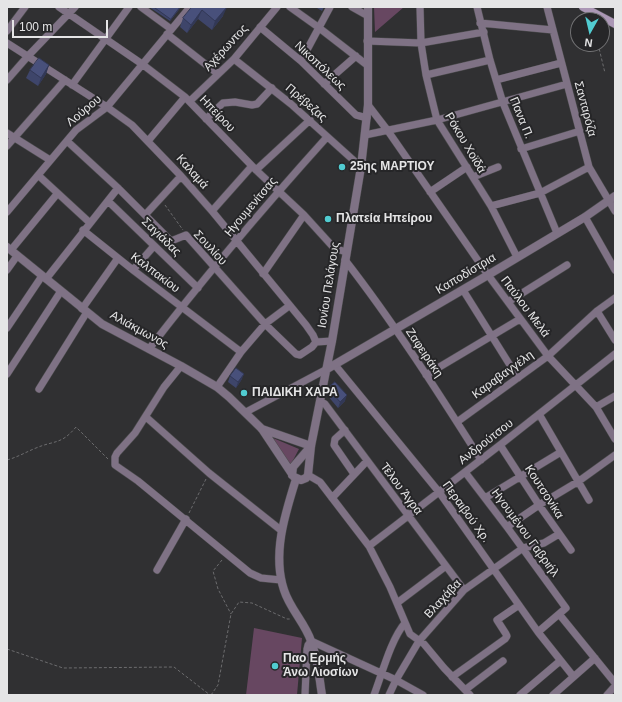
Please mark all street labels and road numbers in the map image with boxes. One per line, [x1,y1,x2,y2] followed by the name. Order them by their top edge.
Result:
[201,22,251,74] street label: Αχέρωντος
[291,39,349,93] street label: Νικοπόλεως
[571,80,599,138] street label: Σανταρόζα
[282,81,330,125] street label: Πρέβεζας
[64,92,104,130] street label: Λούρου
[196,93,238,135] street label: Ηπείρου
[506,95,536,141] street label: Πανα Π.
[441,110,489,176] street label: Ρόκου Χοϊδά
[173,152,211,192] street label: Καλαμά
[222,174,280,240] street label: Ηγουμενίτσας
[138,215,184,259] street label: Σαγιάδας
[190,228,230,268] street label: Σουλίου
[315,241,343,329] street label: Ιονίου Πελάγους
[128,250,182,296] street label: Καλπακίου
[433,250,499,298] street label: Καποδίστρια
[497,274,553,340] street label: Παύλου Μελά
[107,308,171,352] street label: Αλιάκμωνος
[402,326,446,380] street label: Ζαφειράκη
[469,348,537,402] street label: Καραβαγγέλη
[456,416,516,468] street label: Ανδρούτσου
[377,460,425,518] street label: Τέλου Άγρα
[521,462,567,522] street label: Κουτσονίκα
[439,479,493,545] street label: Περαιβού Χρ.
[488,486,562,580] street label: Ηγουμένου Γαβριήλ
[422,577,464,621] street label: Βλαχάβα

